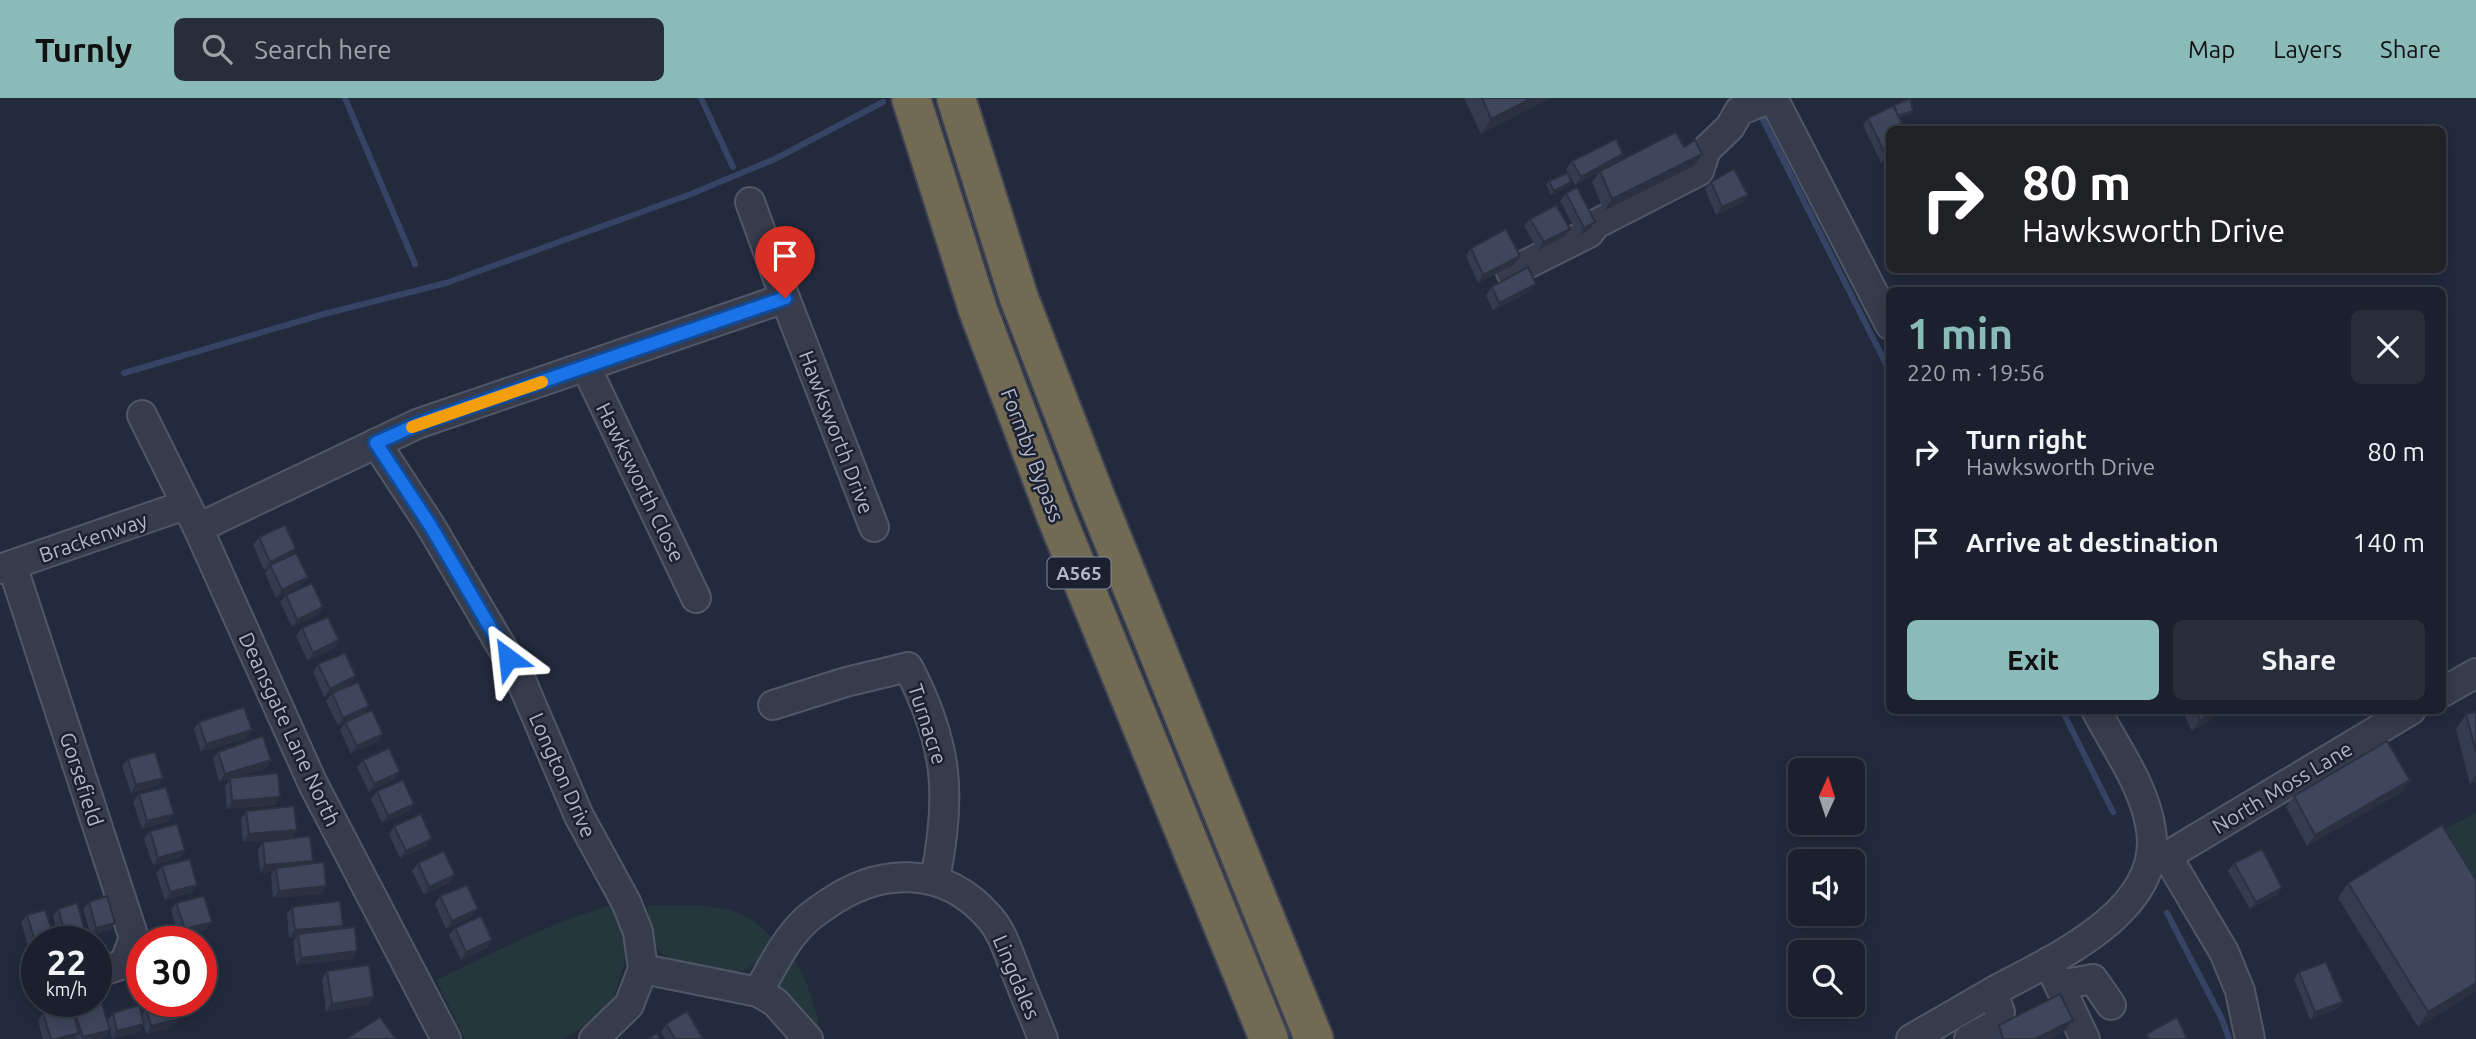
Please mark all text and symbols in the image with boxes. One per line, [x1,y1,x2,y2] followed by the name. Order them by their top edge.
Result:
[174,18,664,81] search box
[198,30,236,68] icon: search
[35,31,132,68] text: Turnly
[254,35,392,64] text: Search here
[2188,36,2235,63] text: Map
[2273,36,2342,63] text: Layers
[2380,36,2441,63] text: Share
[1907,154,1998,245] icon: right
[2022,154,2131,209] text: 80 m
[2022,212,2285,248] text: Hawksworth Drive
[755,226,815,298] pin
[766,237,804,275] icon: arrive
[1907,310,2013,357] text: 1 min
[2351,310,2425,384] button: close
[795,347,879,517] street label: Hawksworth Drive
[1907,360,2045,385] text: 220 m · 19:56
[996,385,1070,525] street label: Formby Bypass
[592,398,690,566] street label: Hawksworth Close
[1966,425,2087,454] text: Turn right
[1907,433,1945,471] icon: right
[2367,437,2425,466] text: 80 m
[1966,454,2155,479] text: Hawksworth Drive
[36,507,150,567] street label: Brackenway
[1907,524,1945,562] icon: arrive
[1966,528,2219,557] text: Arrive at destination
[2353,528,2425,557] text: 140 m
[1048,558,1110,588] road number: A565
[1907,620,2159,700] button: Exit
[2173,620,2425,700] button: Share
[471,621,545,695] position arrow
[234,628,346,830] street label: Deansgate Lane North
[904,681,952,767] street label: Turnacre
[525,709,601,841] street label: Longton Drive
[56,729,108,829] street label: Gorsefield
[2208,736,2356,838] street label: North Moss Lane
[1788,758,1866,835] north arrow
[1788,758,1865,1017] map controls
[1788,849,1865,926] button: sound
[126,926,217,1017] speed limit sign: 30
[989,931,1045,1023] street label: Lingdales
[1788,940,1865,1017] button: search
[47,942,86,982] text: 22
[46,979,87,999] text: km/h

